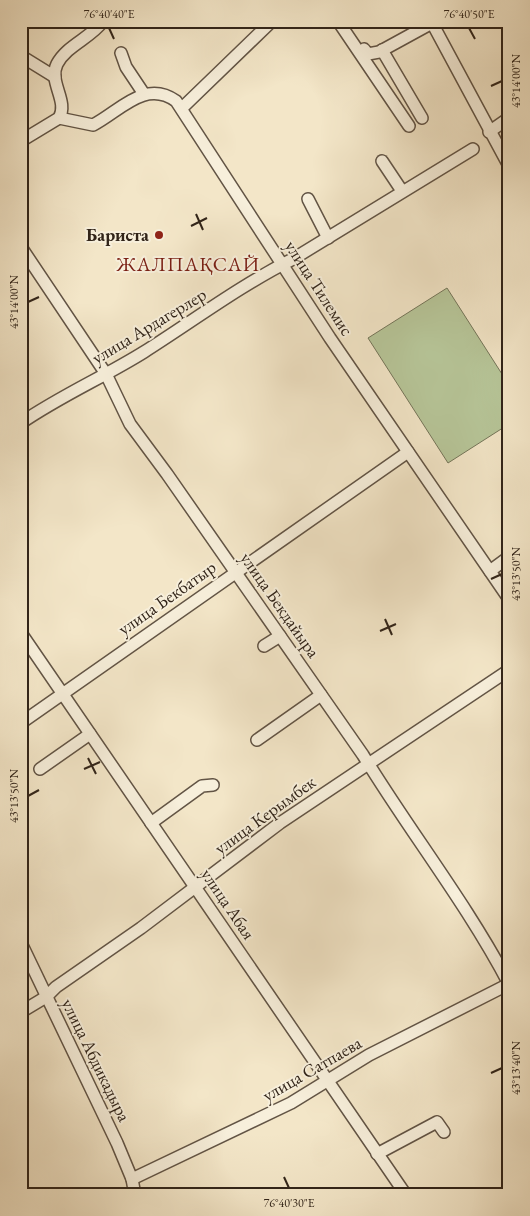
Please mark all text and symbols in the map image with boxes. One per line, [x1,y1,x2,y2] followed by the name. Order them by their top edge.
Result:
[83,6,135,22] text: 76°40'40"E
[443,6,495,22] text: 76°40'50"E
[508,54,524,108] text: 43°14'00"N
[86,223,149,246] place label: Бариста
[153,229,165,241] marker: Бариста
[280,236,359,340] street label: улица Тилемис
[115,251,260,277] district label: ЖАЛПАҚСАЙ
[6,275,22,329] text: 43°14'00"N
[87,282,210,369] street label: улица Ардагерлер
[235,547,326,663] street label: улица Бекдайыра
[508,547,524,601] text: 43°13'50"N
[113,555,220,640] street label: улица Бекбатыр
[6,769,22,823] text: 43°13'50"N
[209,770,320,859] street label: улица Керымбек
[196,864,261,944] street label: улица Абая
[57,994,137,1126] street label: улица Абдикадыра
[258,1030,366,1106] street label: улица Сатпаева
[508,1041,524,1095] text: 43°13'40"N
[263,1195,315,1211] text: 76°40'30"E

